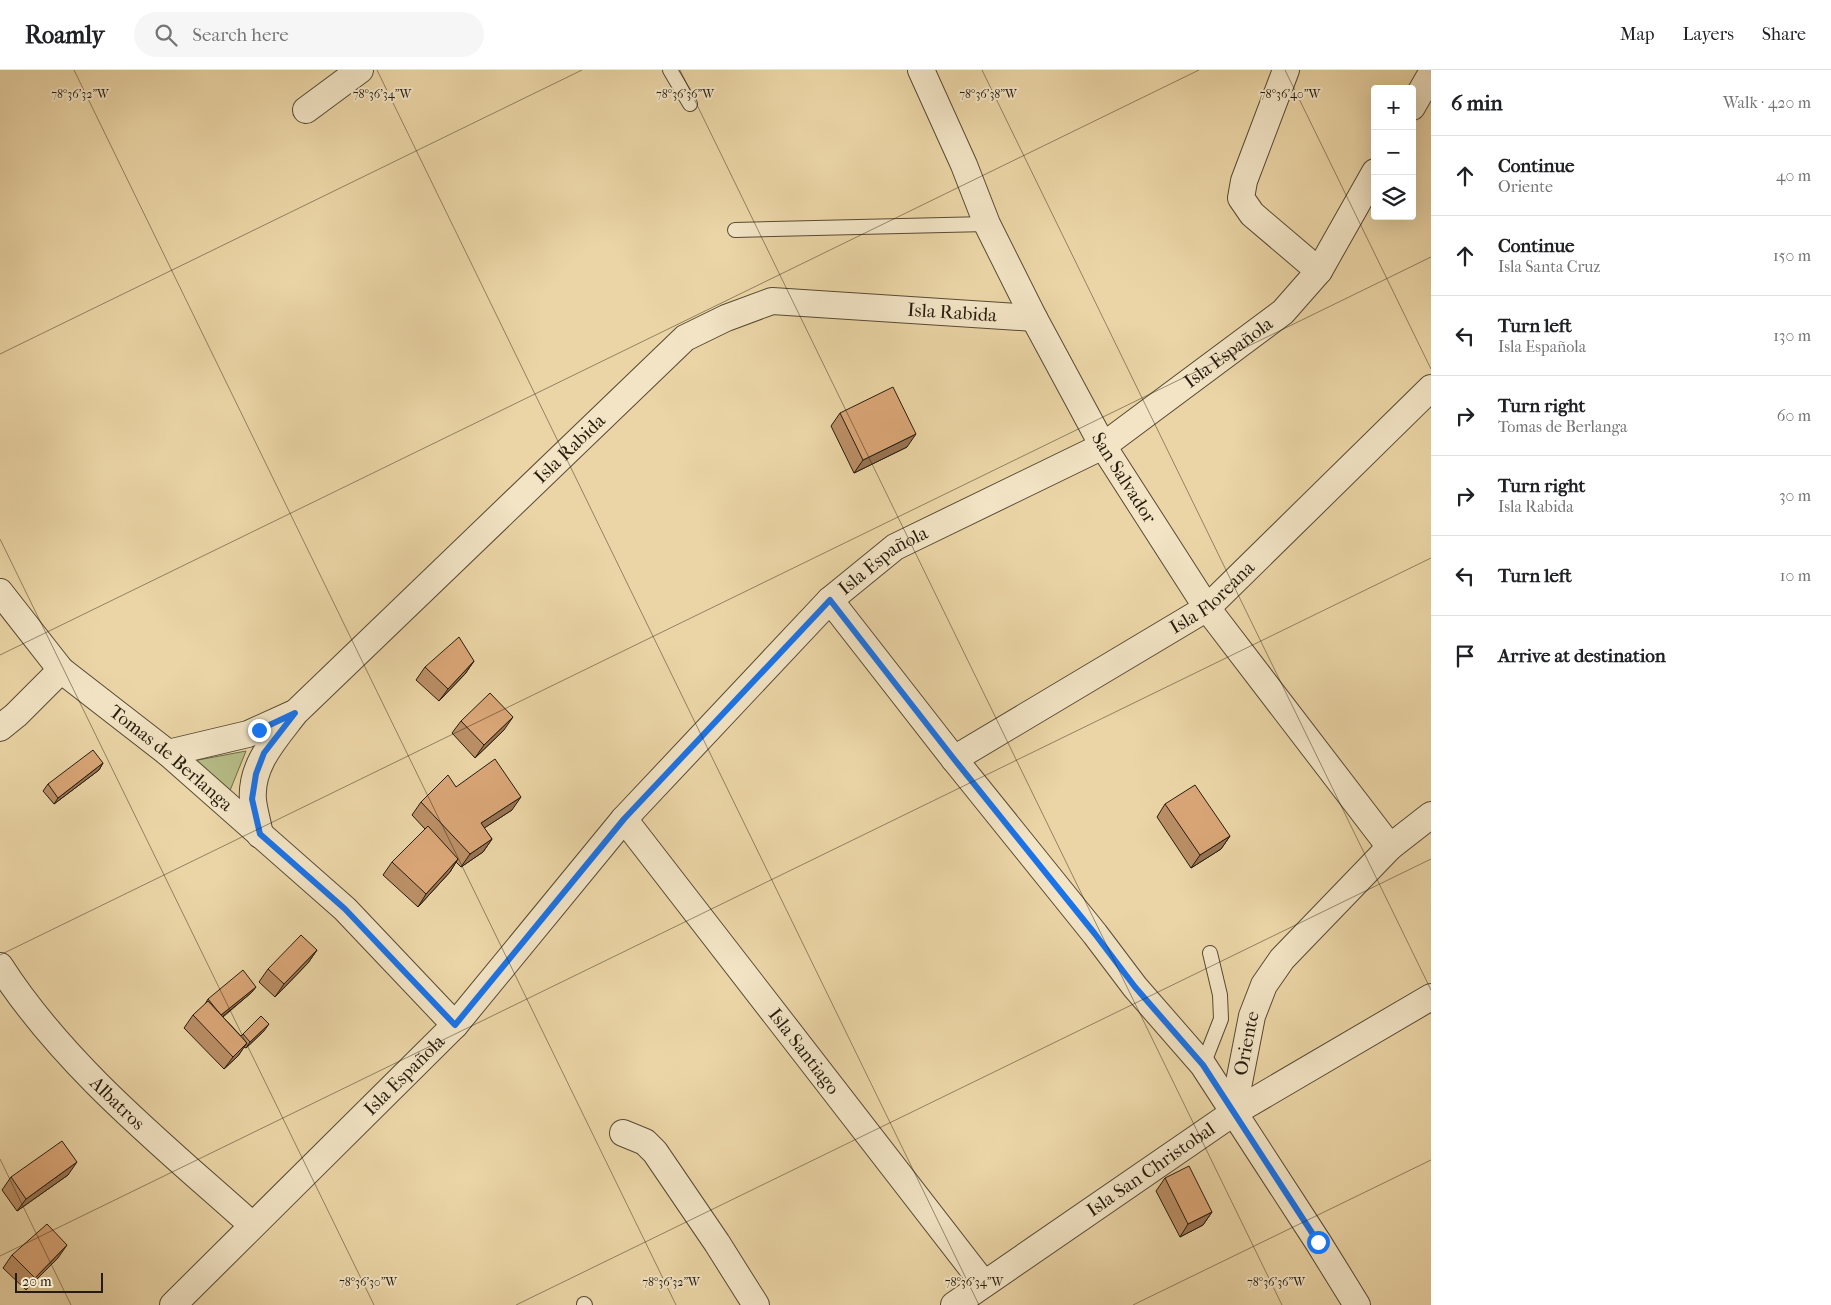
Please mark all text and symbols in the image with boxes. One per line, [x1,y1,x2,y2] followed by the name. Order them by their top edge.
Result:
[134,12,484,57] search box
[25,21,104,49] text: Roamly
[152,21,180,49] icon: search
[192,24,289,46] text: Search here
[1620,24,1654,45] text: Map
[1682,24,1734,45] text: Layers
[1762,24,1806,45] text: Share
[1371,85,1416,220] map controls
[1371,85,1416,130] button: +
[51,87,110,101] text: 78°36'32"W
[353,87,413,101] text: 78°36'34"W
[656,87,715,101] text: 78°36'36"W
[959,87,1018,101] text: 78°36'38"W
[1260,87,1321,101] text: 78°36'40"W
[1451,91,1503,115] text: 6 min
[1723,93,1811,112] text: Walk · 420 m
[1371,130,1416,175] button: −
[1498,155,1574,177] text: Continue
[1451,162,1479,190] icon: ahead
[1776,166,1811,185] text: 40 m
[1371,175,1416,220] button: layers
[1498,177,1553,196] text: Oriente
[1498,235,1574,257] text: Continue
[1451,242,1479,270] icon: ahead
[1773,246,1811,265] text: 150 m
[1498,257,1600,276] text: Isla Santa Cruz
[907,299,998,327] street label: Isla Rabida
[1180,312,1277,393] street label: Isla Española
[1498,315,1572,337] text: Turn left
[1451,322,1479,350] icon: left
[1773,326,1811,345] text: 130 m
[1498,337,1586,356] text: Isla Española
[1498,395,1585,417] text: Turn right
[1451,402,1479,430] icon: right
[1777,406,1811,425] text: 60 m
[530,410,610,488] street label: Isla Rabida
[1498,417,1628,436] text: Tomas de Berlanga
[1087,429,1161,528] street label: San Salvador
[1498,475,1585,497] text: Turn right
[1451,482,1479,510] icon: right
[1779,486,1811,505] text: 30 m
[1498,497,1574,516] text: Isla Rabida
[834,522,931,600] street label: Isla Española
[1166,556,1259,639] street label: Isla Floreana
[1451,562,1479,590] icon: left
[1498,565,1572,587] text: Turn left
[1780,566,1811,585] text: 10 m
[1451,642,1479,670] icon: arrive
[1498,645,1666,667] text: Arrive at destination
[105,701,237,816] street label: Tomas de Berlanga
[248,719,271,742] route end
[764,1004,844,1099] street label: Isla Santiago
[1230,1008,1264,1077] street label: Oriente
[359,1030,449,1120] street label: Isla Española
[85,1071,149,1135] street label: Albatros
[1083,1118,1219,1221] street label: Isla San Christobal
[1307,1231,1330,1254] route start
[15,1270,102,1293] scale bar
[22,1273,52,1290] text: 20 m
[339,1275,398,1289] text: 78°36'30"W
[642,1275,701,1289] text: 78°36'32"W
[945,1275,1005,1289] text: 78°36'34"W
[1247,1275,1306,1289] text: 78°36'36"W

